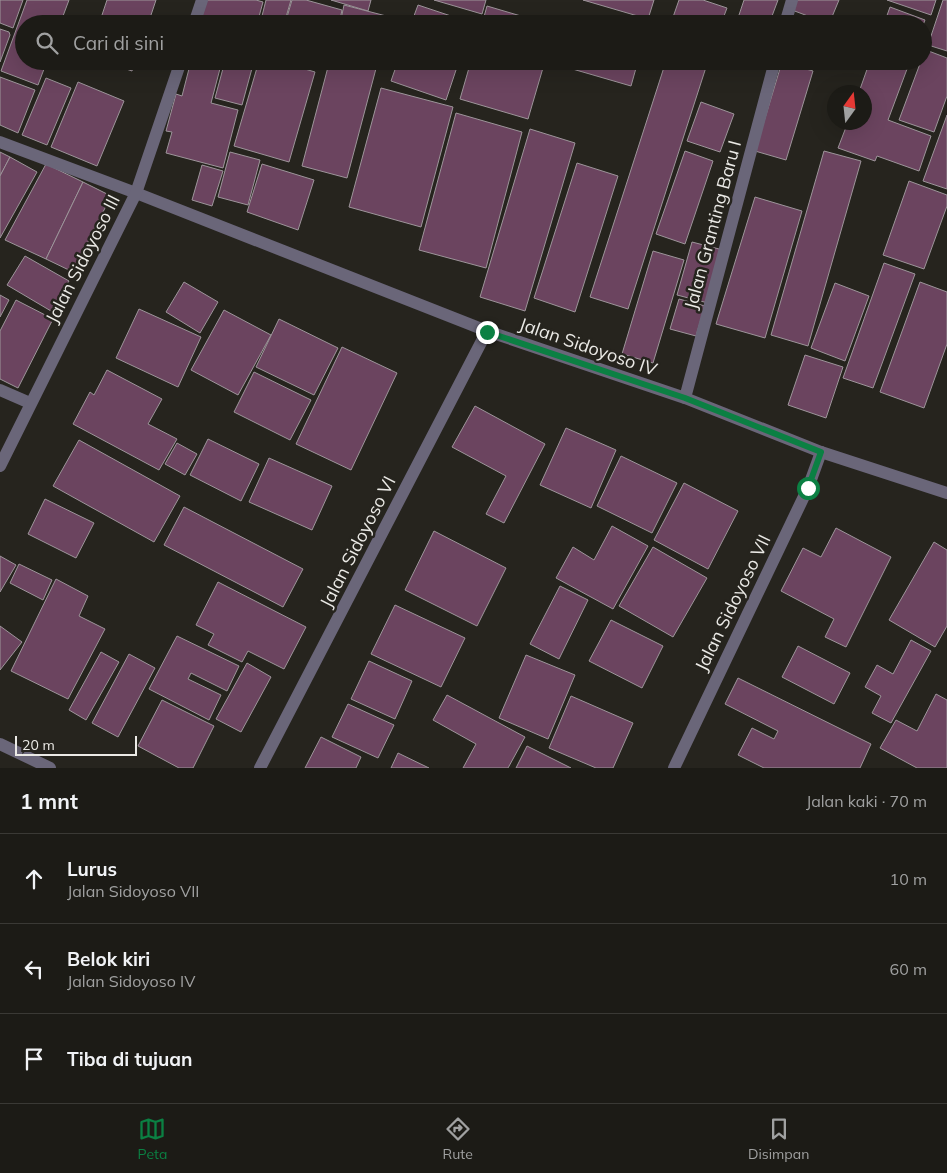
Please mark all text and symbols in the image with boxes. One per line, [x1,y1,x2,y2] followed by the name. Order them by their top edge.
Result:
[15,15,932,70] search box
[33,29,61,57] icon: search
[73,31,164,55] text: Cari di sini
[827,85,872,130] north arrow
[679,138,746,312] street label: Jalan Granting Baru I
[40,191,125,327] street label: Jalan Sidoyoso III
[516,312,661,381] street label: Jalan Sidoyoso IV
[476,321,499,344] route end
[315,472,401,611] street label: Jalan Sidoyoso VI
[797,477,820,500] route start
[690,531,776,675] street label: Jalan Sidoyoso VII
[15,733,138,756] scale bar
[22,736,55,754] text: 20 m
[20,788,78,814] text: 1 mnt
[806,791,927,811] text: Jalan kaki · 70 m
[67,857,117,881] text: Lurus
[20,865,48,893] icon: ahead
[890,869,927,889] text: 10 m
[67,881,199,901] text: Jalan Sidoyoso VII
[67,947,150,971] text: Belok kiri
[20,955,48,983] icon: left
[890,959,927,979] text: 60 m
[67,971,195,991] text: Jalan Sidoyoso IV
[20,1045,48,1073] icon: arrive
[67,1047,192,1071] text: Tiba di tujuan
[138,1115,167,1163] tab: Peta
[443,1115,473,1163] tab: Rute
[748,1115,809,1163] tab: Disimpan

